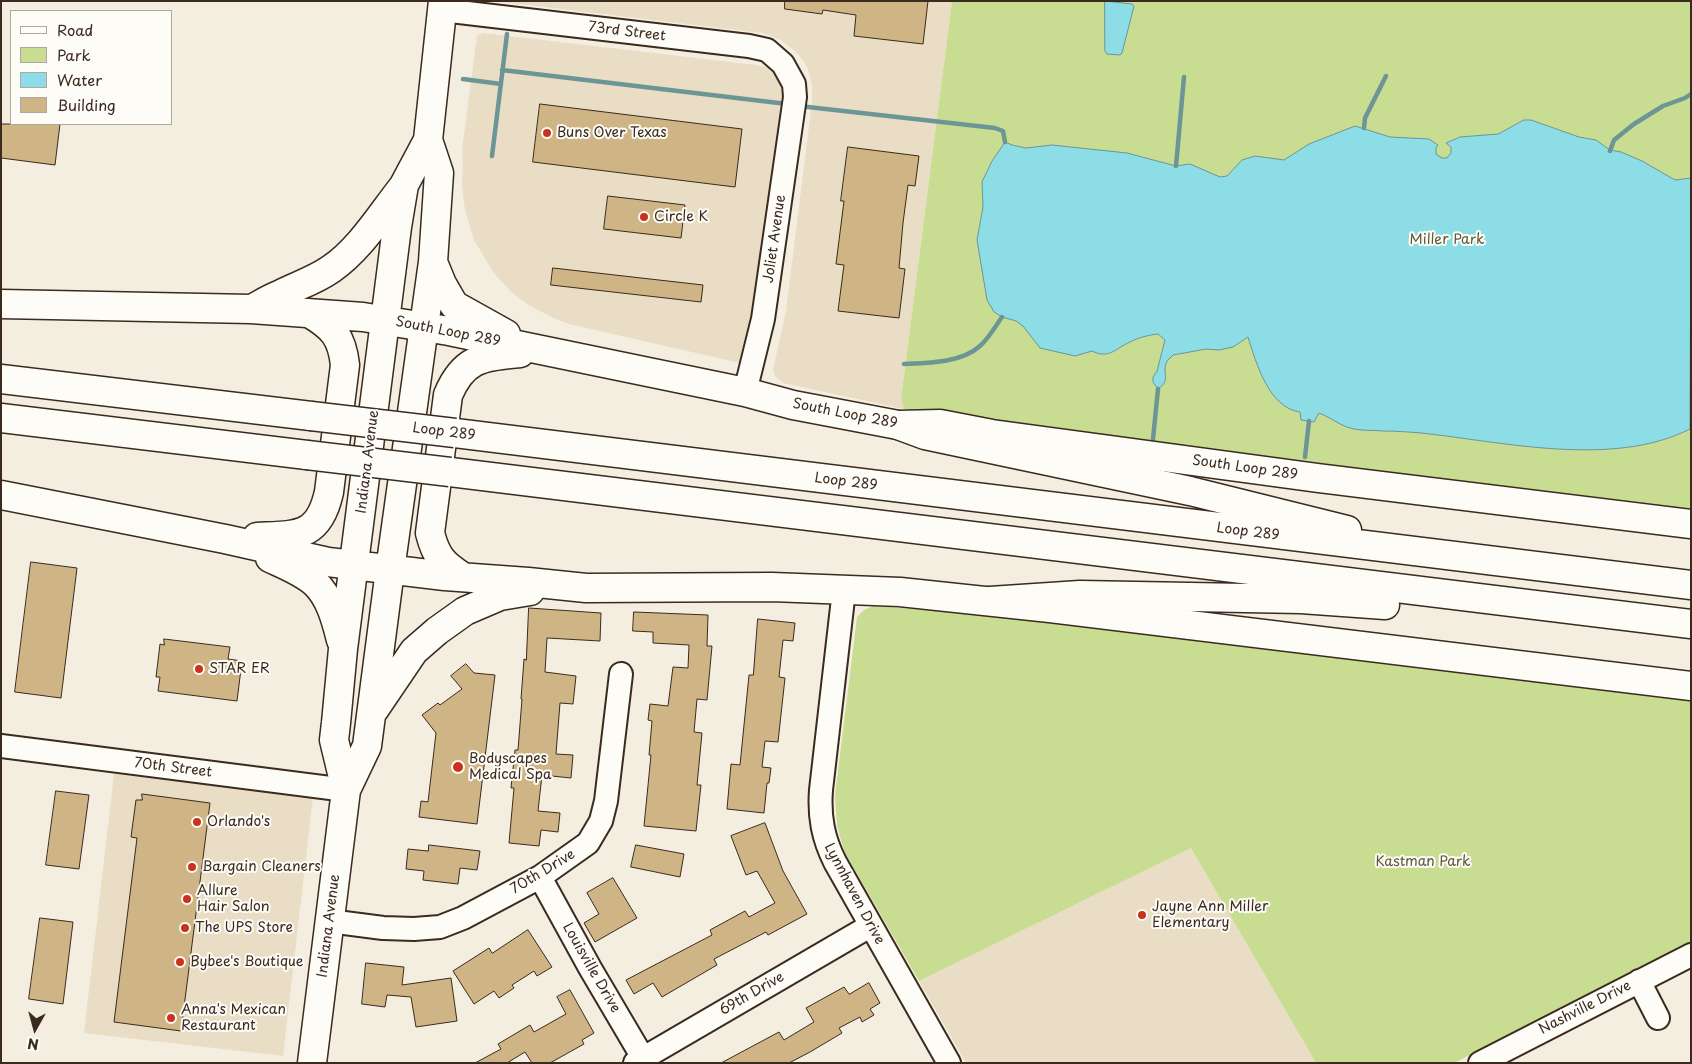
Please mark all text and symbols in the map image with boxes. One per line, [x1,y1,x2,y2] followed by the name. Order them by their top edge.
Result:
[10,10,172,125] legend
[57,18,93,41] text: Road
[587,19,667,45] street label: 73rd Street
[57,43,91,66] text: Park
[57,68,102,91] text: Water
[57,93,116,116] text: Building
[557,125,667,141] place label: Buns Over Texas
[541,127,553,139] marker: Buns Over Texas
[760,194,790,284] street label: Joliet Avenue
[654,209,708,225] place label: Circle K
[638,211,650,223] marker: Circle K
[1409,232,1485,248] park label: Miller Park
[394,314,502,350] street label: South Loop 289
[791,396,899,432] street label: South Loop 289
[353,410,383,514] street label: Indiana Avenue
[412,420,476,444] street label: Loop 289
[1191,452,1299,484] street label: South Loop 289
[814,470,878,494] street label: Loop 289
[1216,520,1280,544] street label: Loop 289
[209,661,270,677] place label: STAR ER
[193,663,205,675] marker: STAR ER
[469,751,552,784] place label: Bodyscapes Medical Spa
[133,755,213,781] street label: 70th Street
[451,760,465,774] marker: Bodyscapes Medical Spa
[207,814,270,830] place label: Orlando's
[191,816,203,828] marker: Orlando's
[820,841,888,947] street label: Lynnhaven Drive
[508,846,578,898] street label: 70th Drive
[1375,854,1471,870] park label: Kastman Park
[202,859,321,875] place label: Bargain Cleaners
[186,861,198,873] marker: Bargain Cleaners
[314,874,344,978] street label: Indiana Avenue
[197,883,270,916] place label: Allure Hair Salon
[181,893,193,905] marker: Allure Hair Salon
[1152,899,1269,932] place label: Jayne Ann Miller Elementary
[1136,909,1148,921] marker: Jayne Ann Miller Elementary
[195,920,293,936] place label: The UPS Store
[559,920,623,1016] street label: Louisville Drive
[179,922,191,934] marker: The UPS Store
[190,954,303,970] place label: Bybee's Boutique
[174,956,186,968] marker: Bybee's Boutique
[717,969,787,1019] street label: 69th Drive
[1536,978,1634,1038] street label: Nashville Drive
[181,1002,286,1034] place label: Anna's Mexican Restaurant
[10,1004,60,1054] north arrow
[165,1012,177,1024] marker: Anna's Mexican Restaurant
[26,1033,40,1055] text: N

